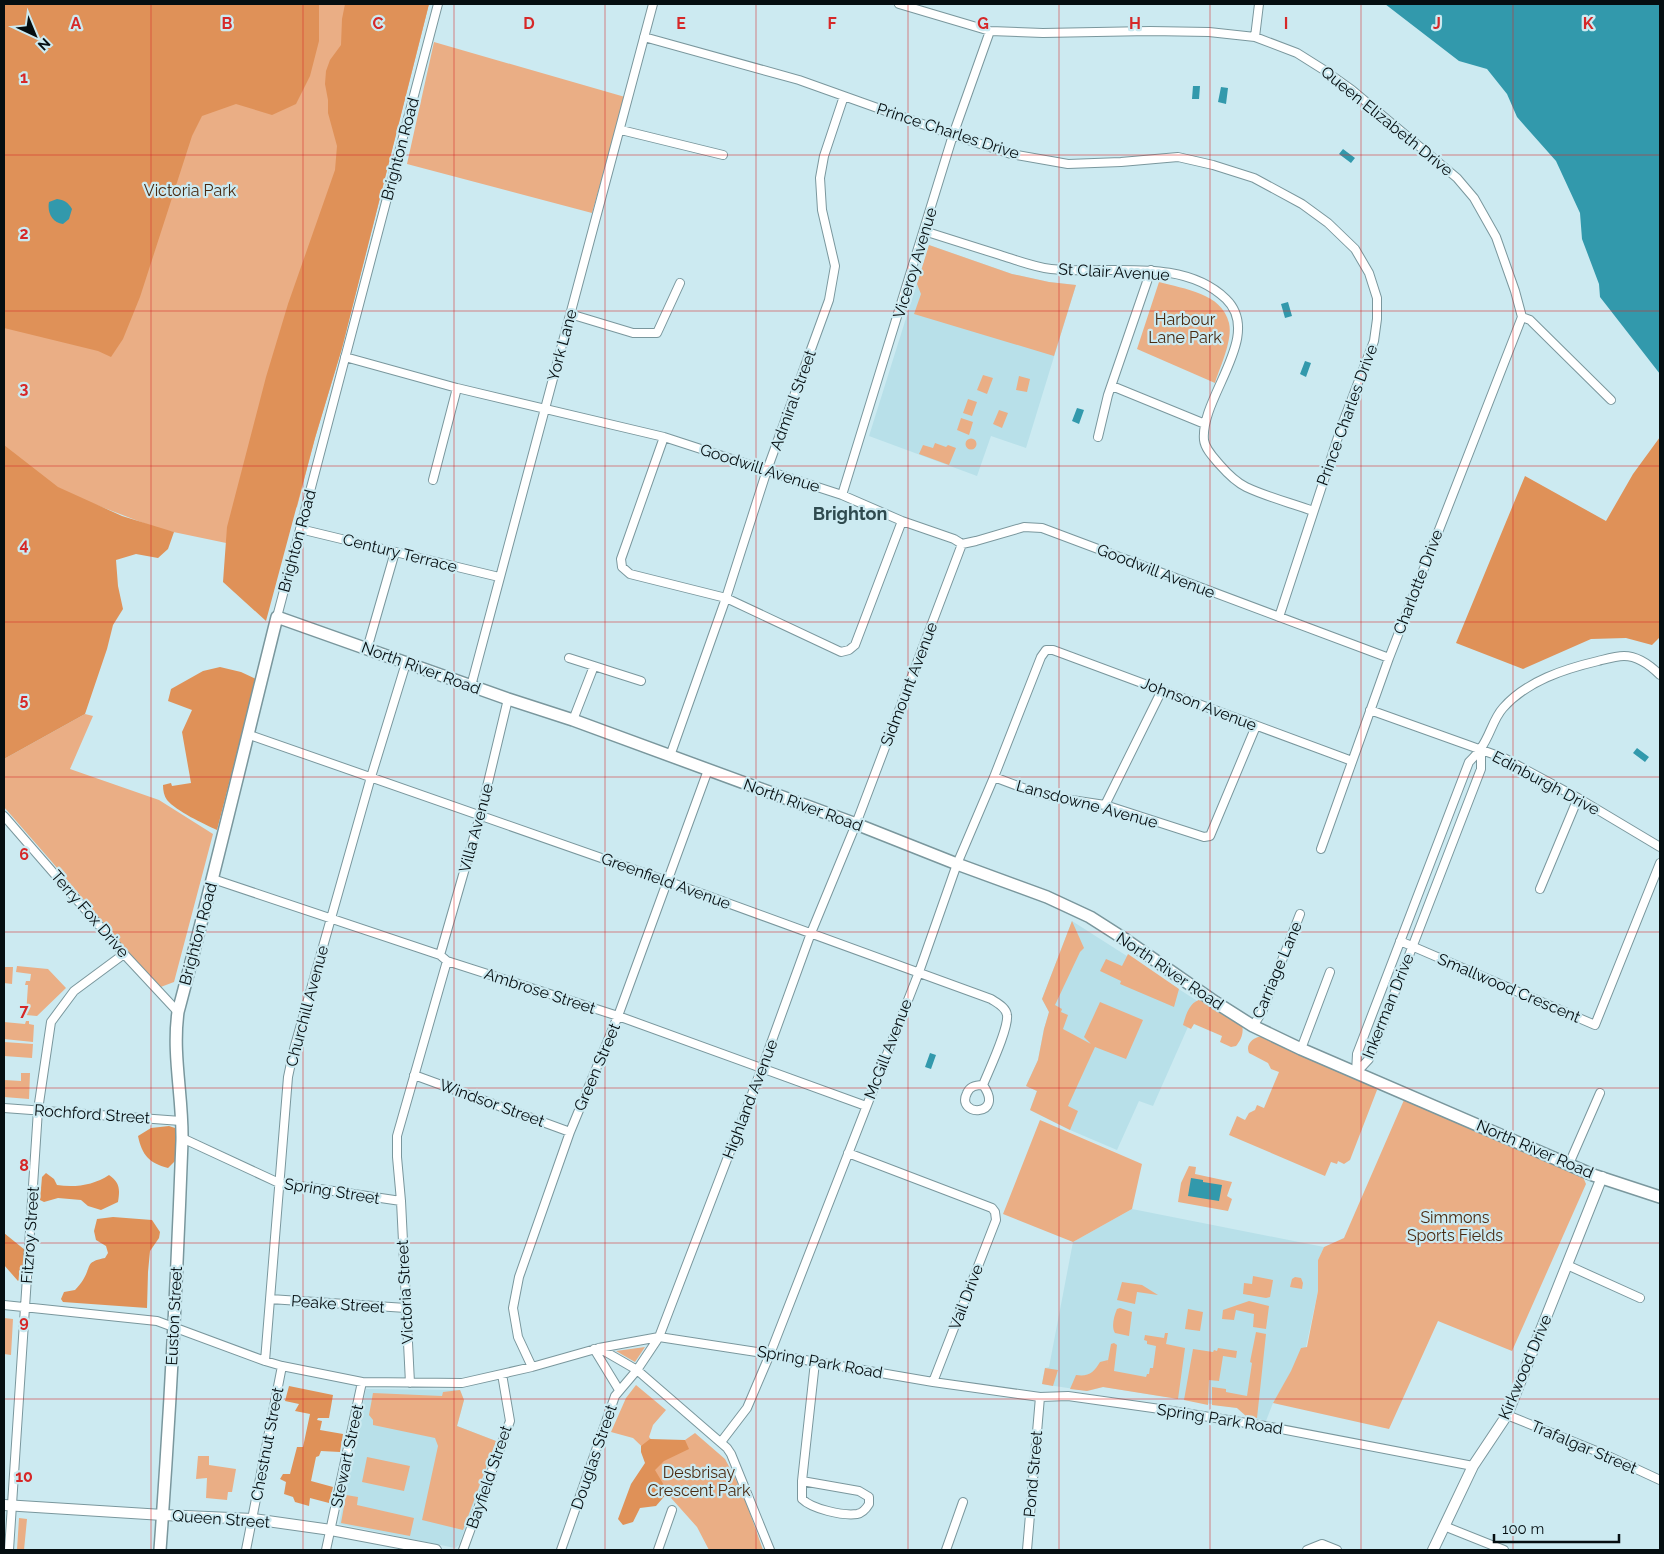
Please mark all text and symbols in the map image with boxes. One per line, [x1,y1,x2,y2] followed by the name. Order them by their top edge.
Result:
[10,10,60,60] north arrow
[71,14,82,33] text: A
[222,14,233,33] text: B
[373,14,384,33] text: C
[523,14,535,33] text: D
[676,14,686,33] text: E
[827,14,837,33] text: F
[977,14,989,33] text: G
[1129,14,1141,33] text: H
[1284,14,1288,33] text: I
[1433,14,1441,33] text: J
[1583,14,1594,33] text: K
[35,35,53,54] text: N
[1317,62,1457,180] street label: Queen Elizabeth Drive
[20,68,28,87] text: 1
[377,96,423,202] street label: Brighton Road
[874,99,1022,163] street label: Prince Charles Drive
[144,181,237,200] park label: Victoria Park
[889,205,941,321] street label: Viceroy Avenue
[19,224,29,243] text: 2
[1058,260,1170,284] street label: St Clair Avenue
[543,307,581,383] street label: York Lane
[1148,310,1222,347] park label: Harbour Lane Park
[1313,342,1381,488] street label: Prince Charles Drive
[766,347,820,453] street label: Admiral Street
[20,379,29,398] text: 3
[698,440,822,496] street label: Goodwill Avenue
[274,488,320,594] street label: Brighton Road
[813,503,887,524] district label: Brighton
[1389,527,1447,637] street label: Charlotte Drive
[341,530,459,576] street label: Century Terrace
[19,535,29,554] text: 4
[1094,540,1218,602] street label: Goodwill Avenue
[877,619,941,749] street label: Sidmount Avenue
[359,638,483,698] street label: North River Road
[1139,673,1259,735] street label: Johnson Avenue
[20,690,29,709] text: 5
[1489,747,1603,819] street label: Edinburgh Drive
[741,775,865,835] street label: North River Road
[1014,776,1160,832] street label: Lansdowne Avenue
[455,781,497,875] street label: Villa Avenue
[19,845,29,864] text: 6
[599,849,733,913] street label: Greenfield Avenue
[47,867,133,961] street label: Terry Fox Drive
[175,881,221,987] street label: Brighton Road
[1248,919,1306,1021] street label: Carriage Lane
[1113,928,1227,1014] street label: North River Road
[282,943,332,1069] street label: Churchill Avenue
[1435,949,1584,1027] street label: Smallwood Crescent
[1358,951,1418,1061] street label: Inkerman Drive
[482,964,599,1018] street label: Ambrose Street
[860,996,916,1102] street label: McGill Avenue
[20,1001,29,1020] text: 7
[570,1020,624,1114] street label: Green Street
[718,1037,782,1161] street label: Highland Avenue
[437,1075,548,1131] street label: Windsor Street
[33,1100,151,1128] street label: Rochford Street
[1474,1116,1596,1182] street label: North River Road
[19,1156,29,1175] text: 8
[283,1174,382,1208] street label: Spring Street
[17,1185,43,1284] street label: Fitzroy Street
[1407,1208,1503,1245] park label: Simmons Sports Fields
[393,1239,417,1344] street label: Victoria Street
[945,1262,987,1332] street label: Vail Drive
[162,1265,186,1366] street label: Euston Street
[291,1291,386,1317] street label: Peake Street
[19,1312,29,1331] text: 9
[1494,1312,1556,1422] street label: Kirkwood Drive
[756,1342,884,1382] street label: Spring Park Road
[247,1385,287,1502] street label: Chestnut Street
[1156,1400,1284,1438] street label: Spring Park Road
[567,1401,621,1512] street label: Douglas Street
[327,1402,367,1509] street label: Stewart Street
[1528,1416,1640,1478] street label: Trafalgar Street
[462,1422,516,1531] street label: Bayfield Street
[1020,1429,1046,1518] street label: Pond Street
[648,1463,751,1500] park label: Desbrisay Crescent Park
[15,1467,33,1486] text: 10
[171,1506,271,1532] street label: Queen Street
[1494,1512,1619,1544] scale bar
[1502,1520,1544,1538] text: 100 m

